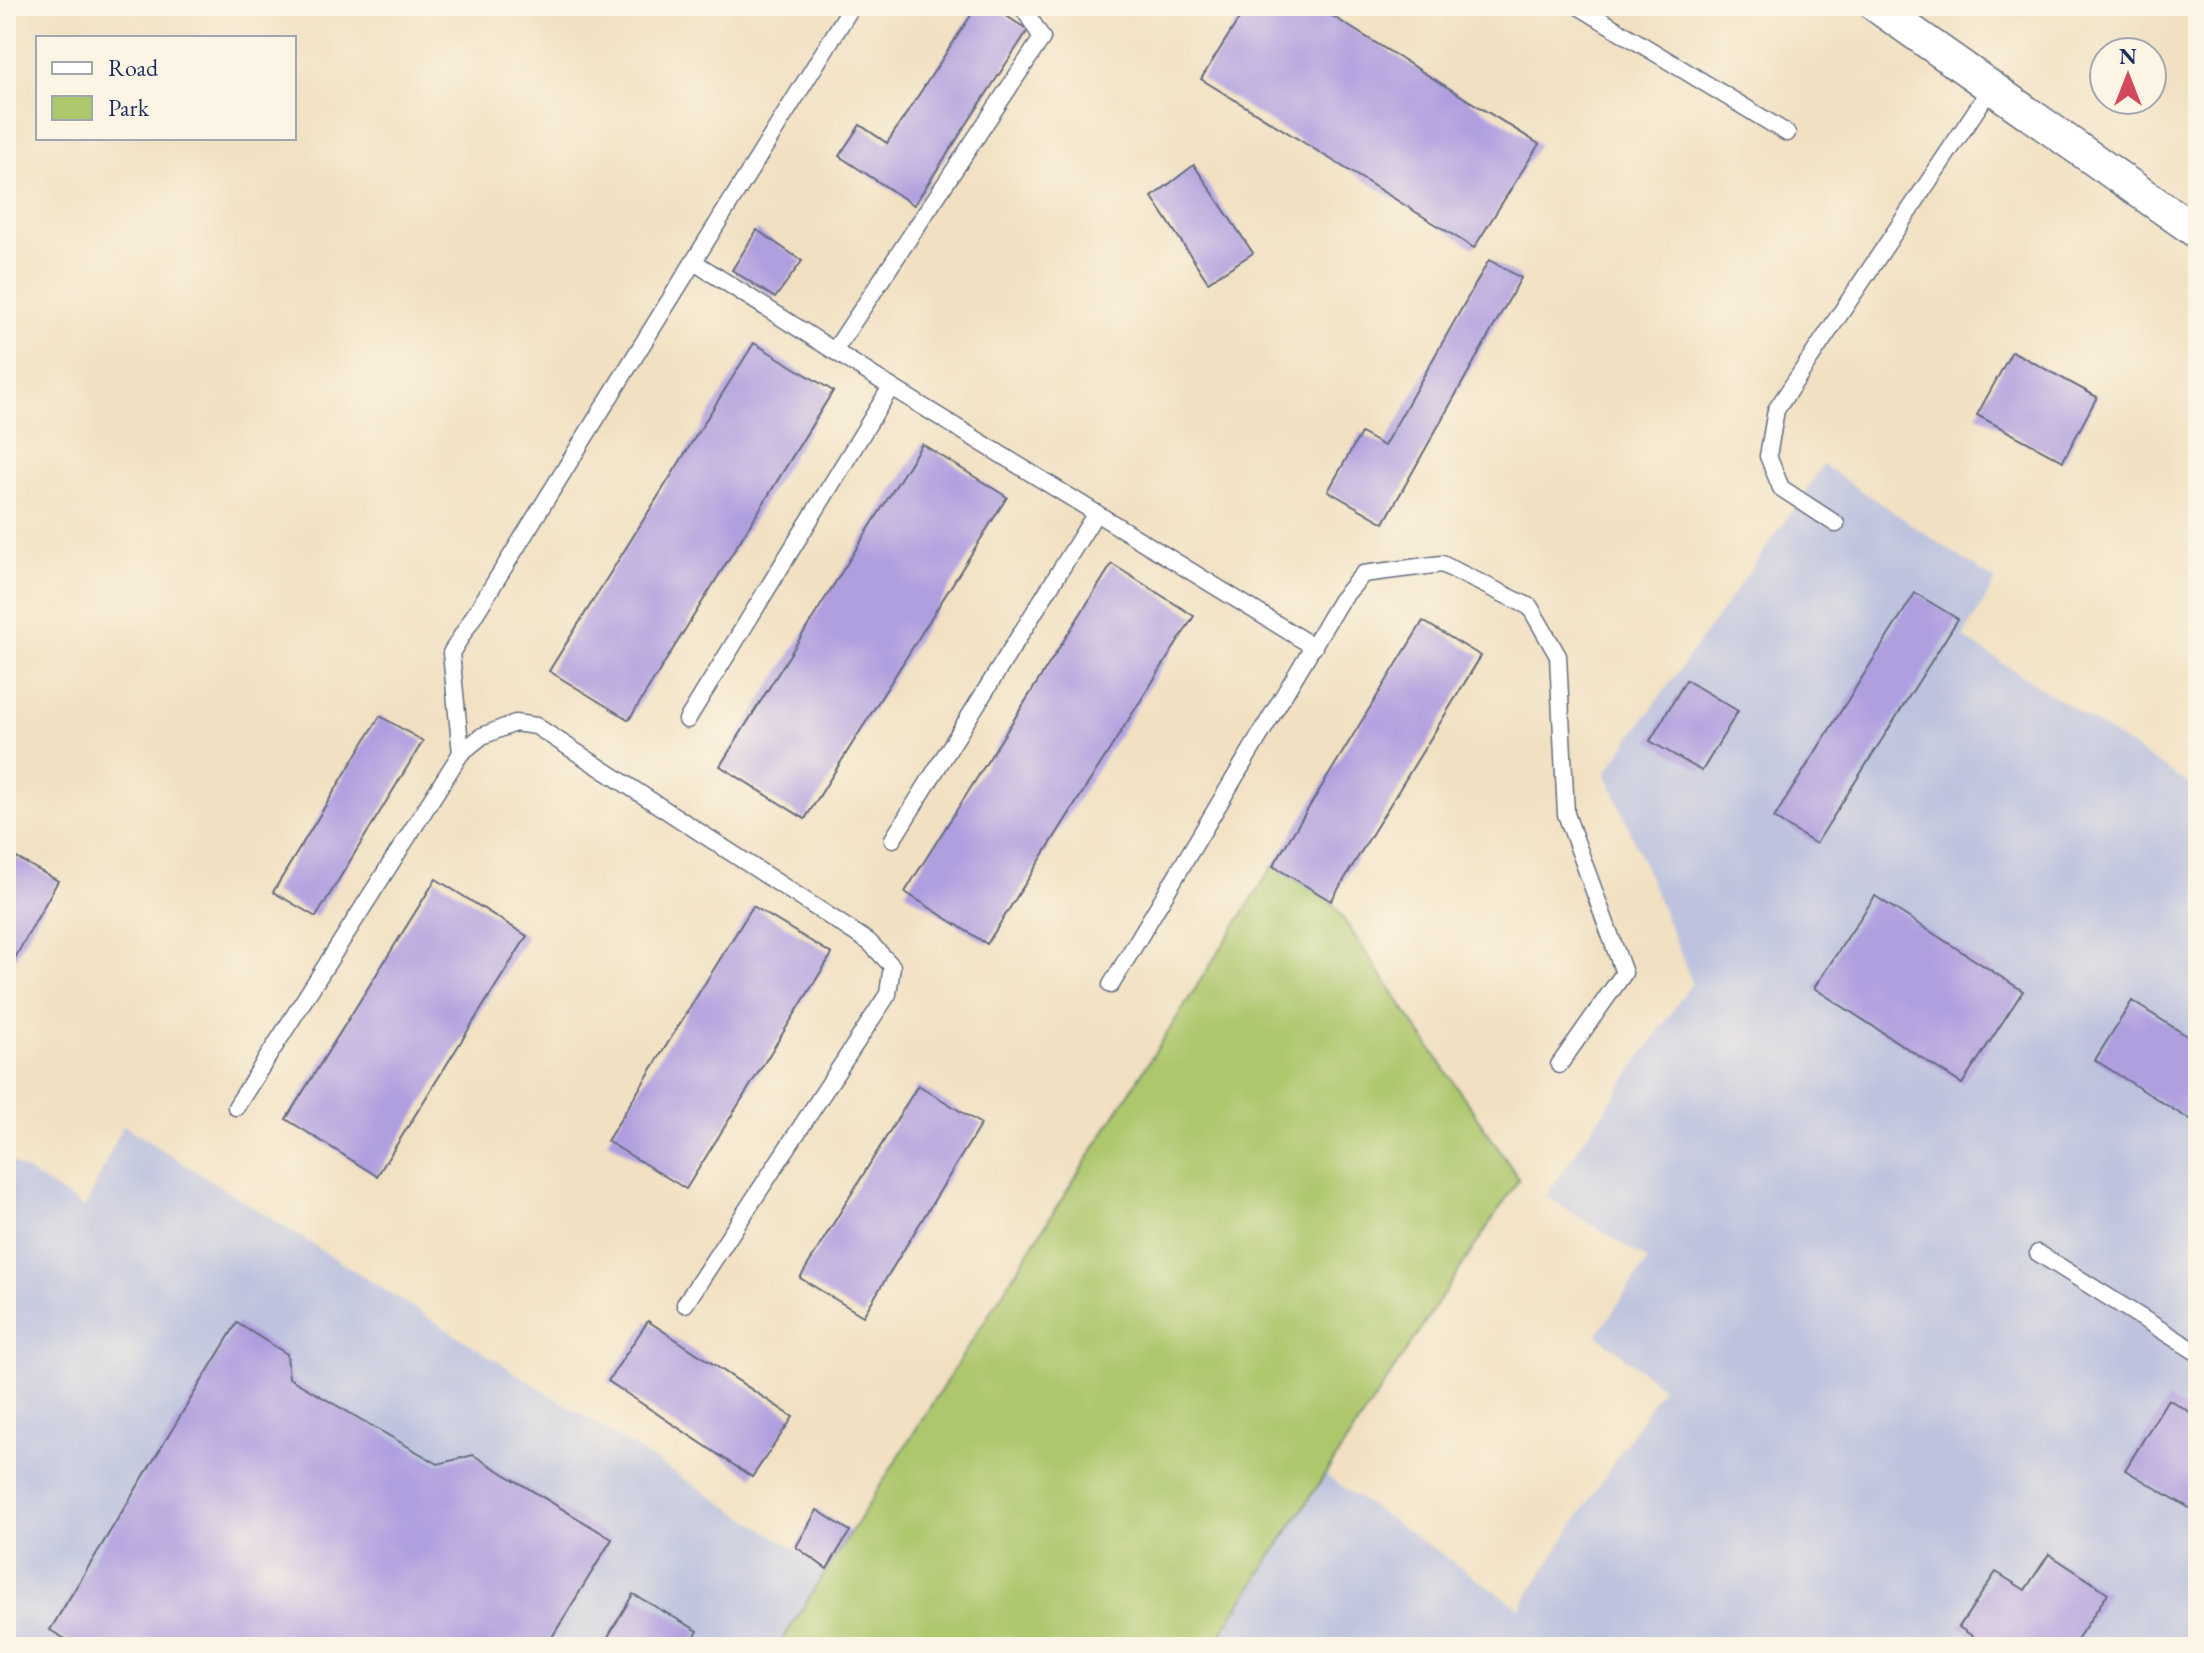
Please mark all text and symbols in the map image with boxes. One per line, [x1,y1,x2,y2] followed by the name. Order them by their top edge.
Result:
[36,36,296,140] legend
[2088,36,2168,116] north arrow
[2119,42,2137,71] text: N
[108,52,159,83] text: Road
[108,92,150,123] text: Park

